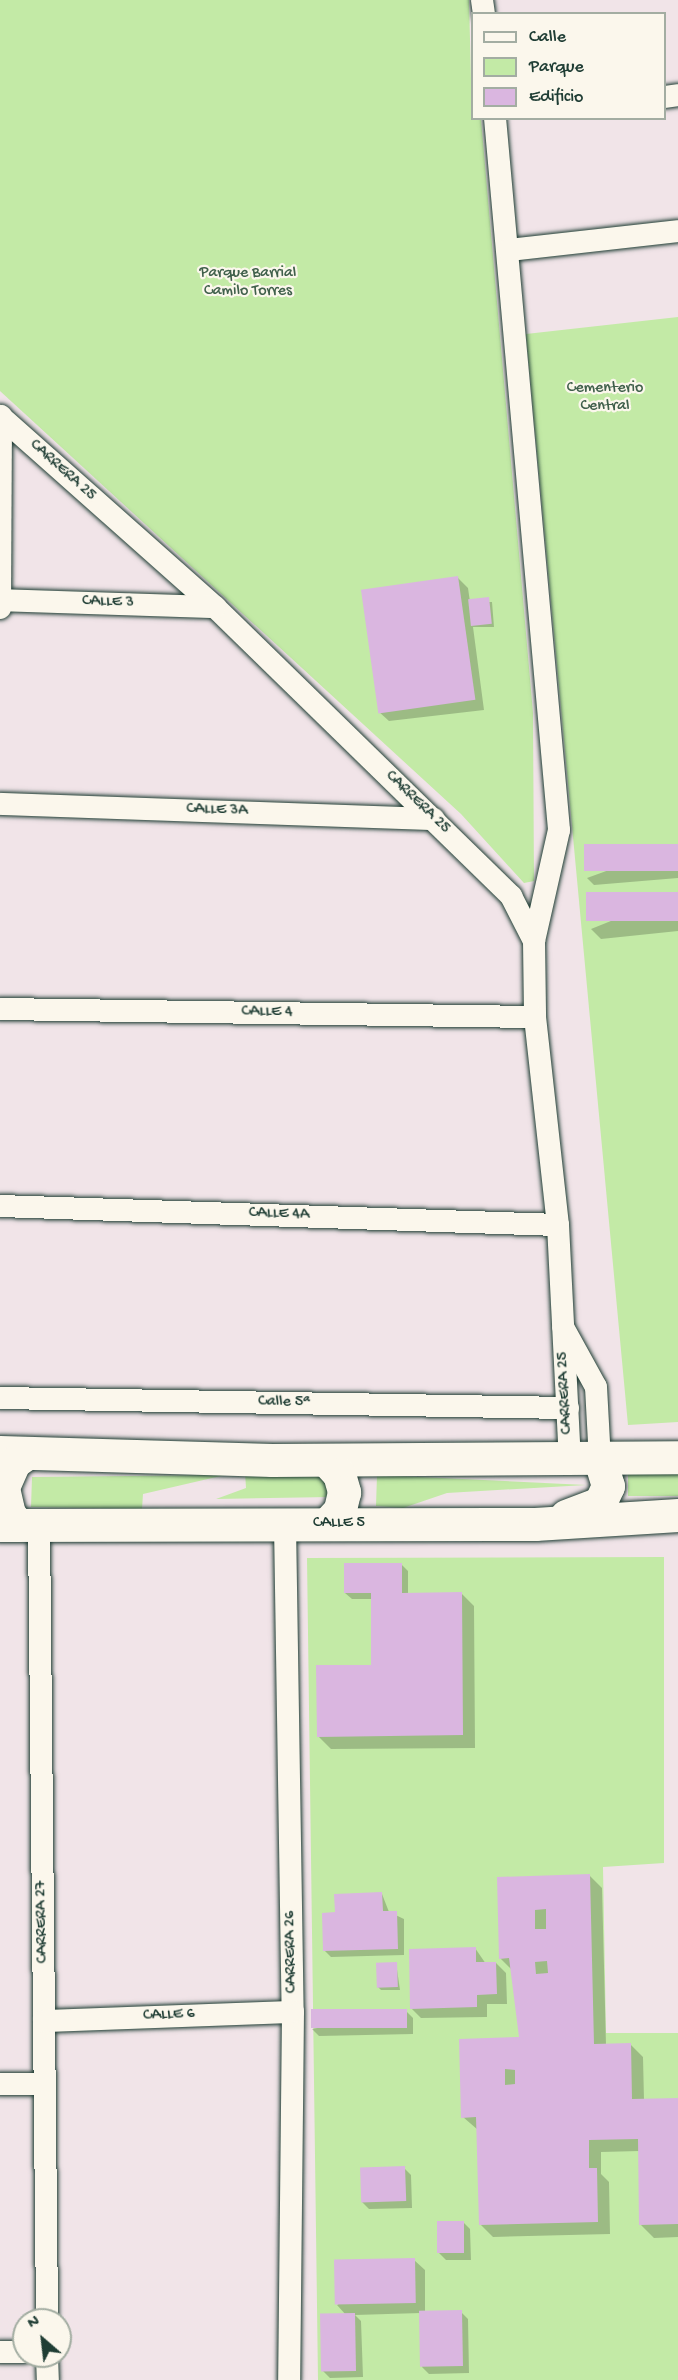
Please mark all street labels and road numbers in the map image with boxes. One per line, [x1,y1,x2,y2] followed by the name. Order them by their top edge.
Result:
[25,436,99,506] street label: CARRERA 25
[82,593,134,613] street label: CALLE 3
[381,767,453,839] street label: CARRERA 25
[186,800,248,822] street label: CALLE 3A
[241,1003,293,1023] street label: CALLE 4
[248,1204,310,1226] street label: CALLE 4A
[554,1351,578,1435] street label: CARRERA 25
[258,1393,310,1413] street label: Calle 5ª
[313,1514,365,1534] street label: CALLE 5
[33,1881,53,1963] street label: CARRERA 27
[282,1911,302,1993] street label: CARRERA 26
[143,2006,195,2026] street label: CALLE 6

